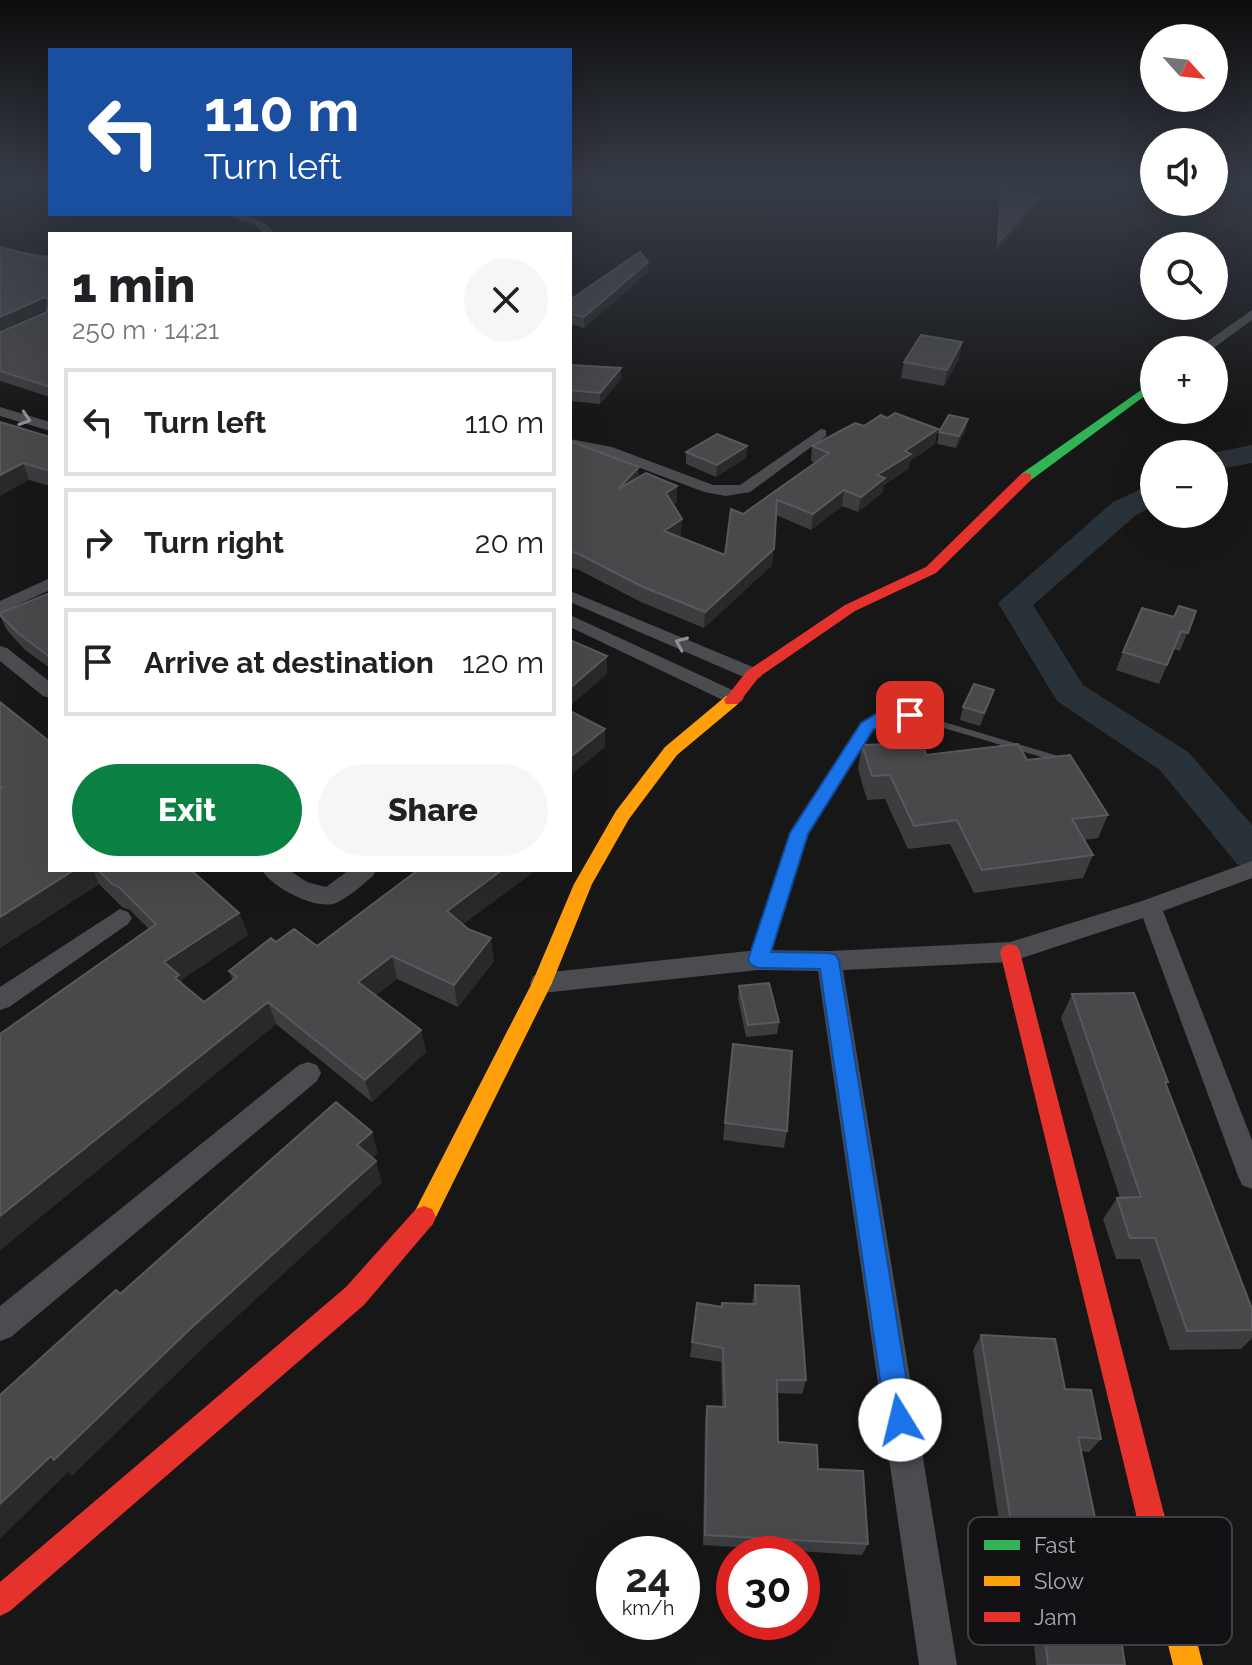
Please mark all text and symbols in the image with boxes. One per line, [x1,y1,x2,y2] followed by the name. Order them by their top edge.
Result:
[1140,24,1228,112] north arrow
[1140,24,1228,528] map controls
[204,78,359,144] text: 110 m
[72,80,176,184] icon: left
[1140,128,1228,216] button: sound
[204,145,342,187] text: Turn left
[1140,232,1228,320] button: search
[72,257,195,313] text: 1 min
[464,258,548,342] button: close
[72,315,219,345] text: 250 m · 14:21
[1140,336,1228,424] button: +
[76,400,120,444] icon: left
[144,405,266,440] text: Turn left
[465,405,544,440] text: 110 m
[18,410,31,426] one-way arrow
[1140,440,1228,528] button: −
[76,520,120,564] icon: right
[144,525,284,560] text: Turn right
[475,525,544,560] text: 20 m
[675,637,689,653] one-way arrow
[76,640,120,684] icon: arrive
[144,645,434,680] text: Arrive at destination
[462,645,544,680] text: 120 m
[876,681,944,749] pin
[888,693,932,737] icon: arrive
[72,764,302,856] button: Exit
[318,764,548,856] button: Share
[858,1378,942,1462] position arrow
[968,1517,1232,1645] legend
[1034,1532,1076,1558] text: Fast
[716,1536,820,1640] speed limit sign: 30
[625,1554,671,1601] text: 24
[1034,1568,1084,1594] text: Slow
[622,1596,674,1620] text: km/h
[1034,1604,1077,1630] text: Jam

